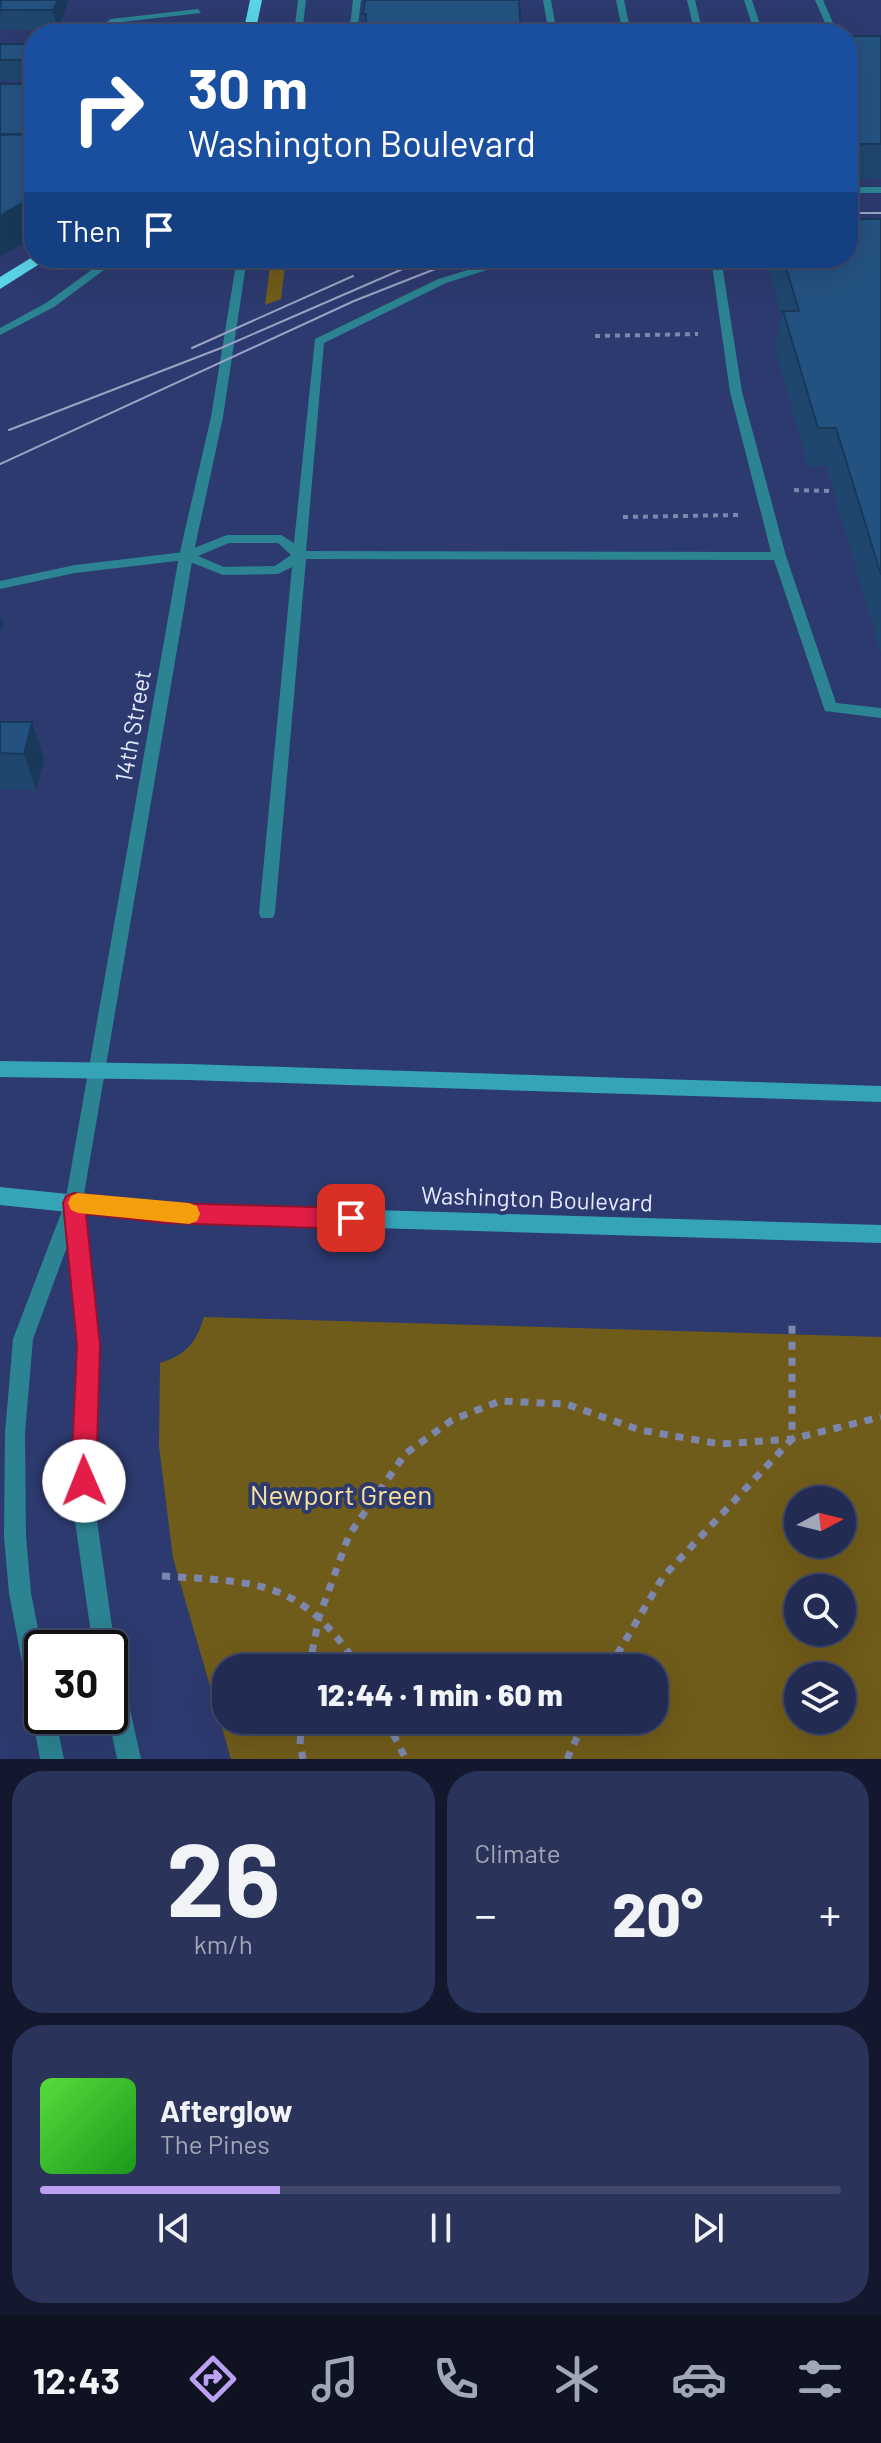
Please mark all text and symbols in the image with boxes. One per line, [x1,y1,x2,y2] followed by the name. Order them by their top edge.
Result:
[188,53,308,120] text: 30 m
[56,56,160,160] icon: right
[188,121,536,164] text: Washington Boulevard
[137,208,181,252] icon: arrive
[56,212,121,248] text: Then
[108,668,156,784] street label: 14th Street
[421,1179,653,1217] street label: Washington Boulevard
[317,1184,385,1252] pin
[329,1196,373,1240] icon: arrive
[42,1439,126,1523] position arrow
[250,1477,432,1511] park label: Newport Green
[784,1486,856,1558] north arrow
[784,1486,856,1734] map controls
[784,1574,856,1646] button: search
[24,1630,128,1734] speed limit sign: 30
[784,1662,856,1734] button: layers
[317,1676,563,1712] text: 12:44 · 1 min · 60 m
[166,1813,280,1938] text: 26
[475,1837,561,1868] text: Climate
[612,1877,703,1949] text: 20°
[475,1887,497,1940] text: −
[819,1887,841,1940] text: +
[194,1928,253,1959] text: km/h
[160,2092,293,2128] text: Afterglow
[160,2128,270,2159] text: The Pines
[152,2206,196,2250] icon: previous
[419,2206,463,2250] icon: pause
[686,2206,730,2250] icon: next
[185,2351,241,2407] icon: directions
[307,2351,363,2407] icon: music
[428,2351,484,2407] icon: phone
[549,2351,605,2407] icon: climate
[671,2351,727,2407] icon: car
[792,2351,848,2407] icon: filters
[33,2358,120,2401] text: 12:43

